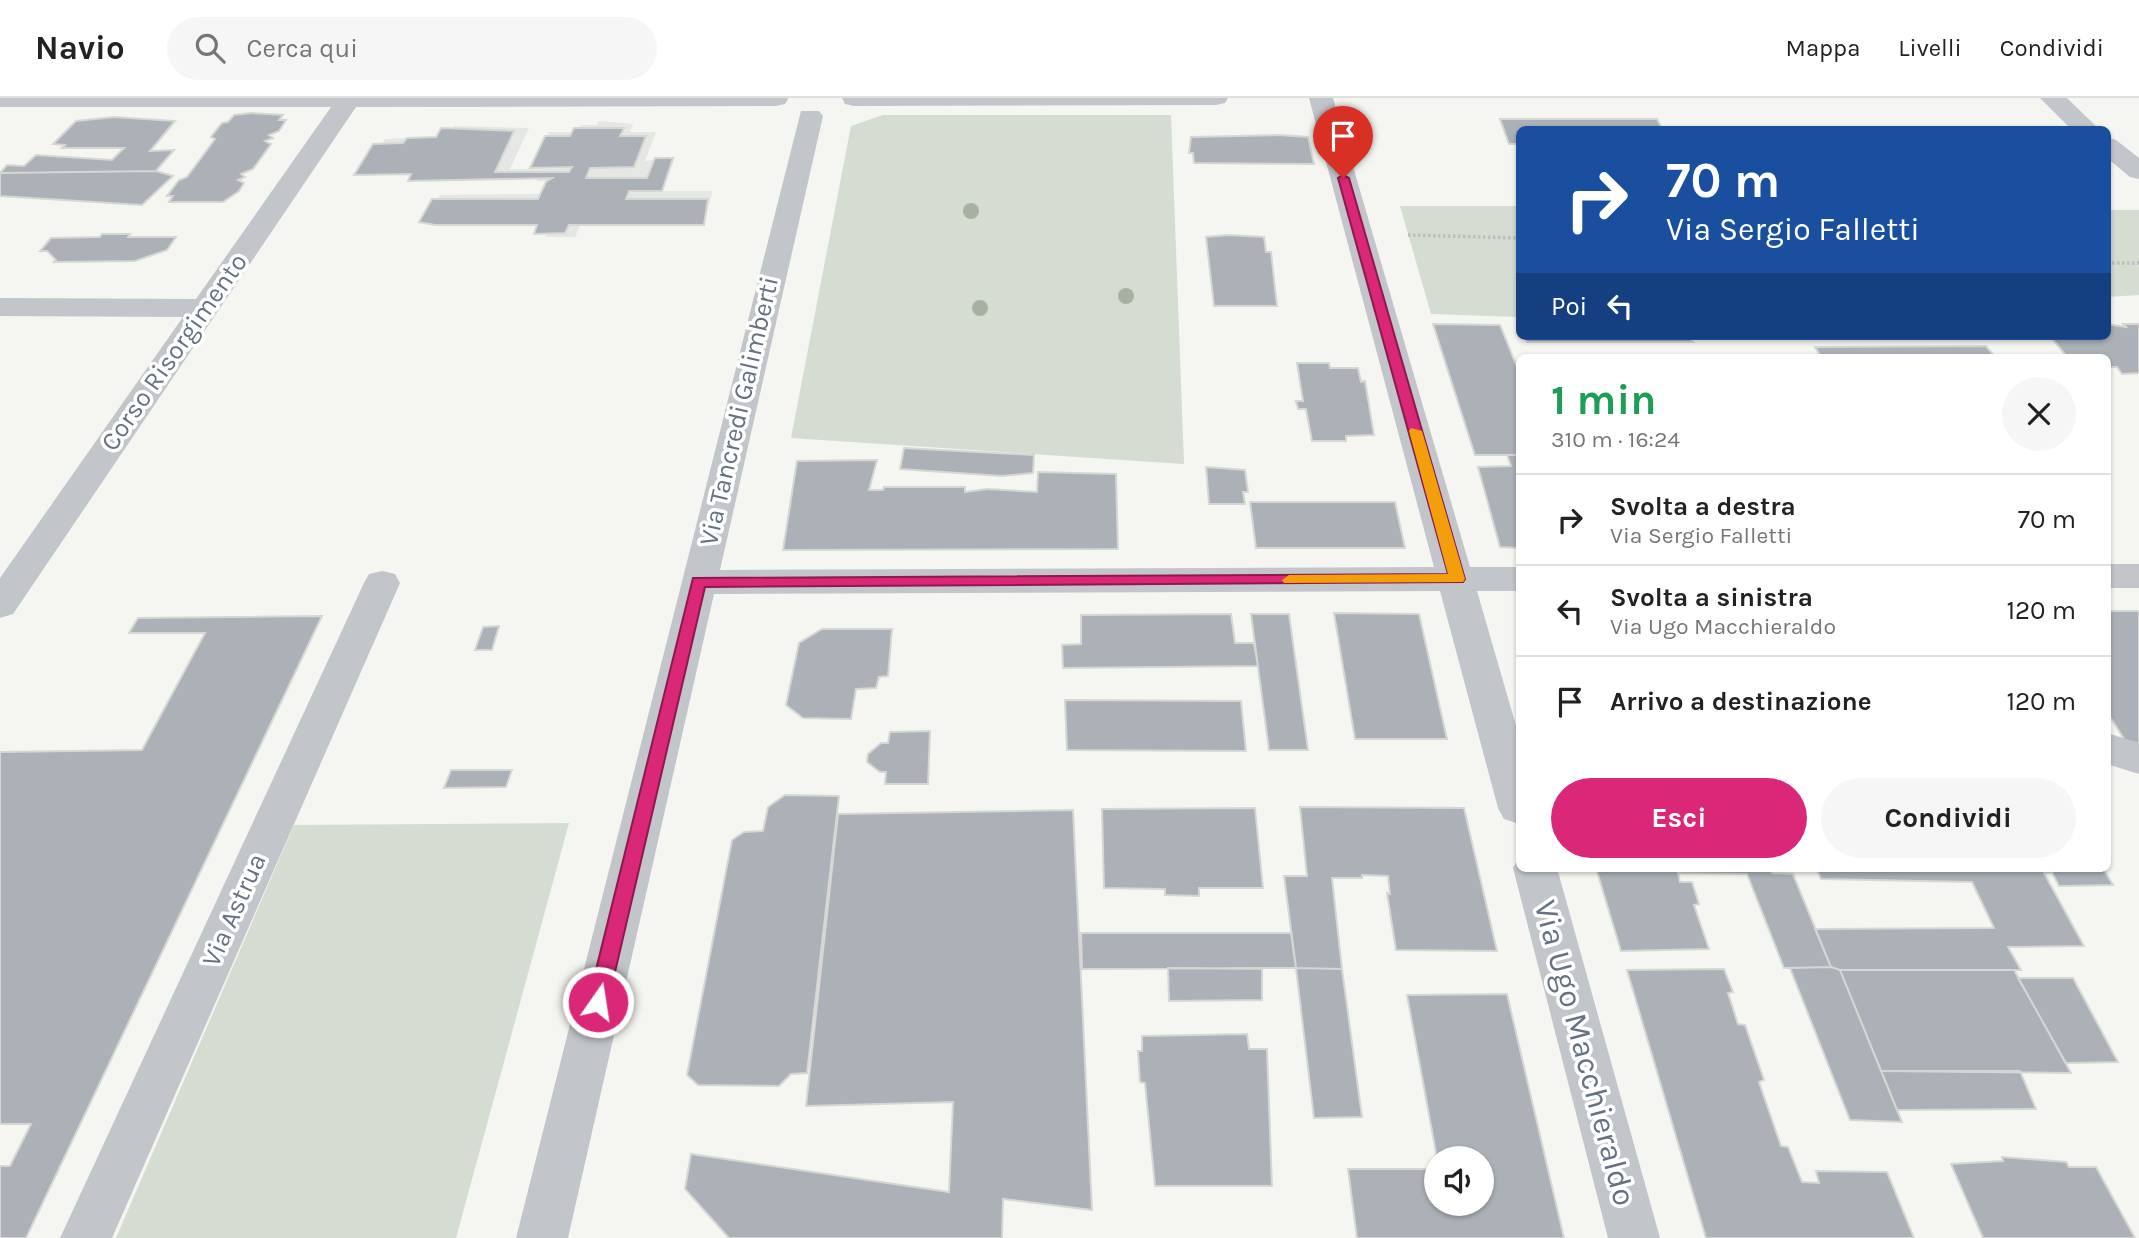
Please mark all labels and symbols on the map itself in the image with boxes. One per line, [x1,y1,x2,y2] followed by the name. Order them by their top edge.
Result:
[1313,106,1373,178] pin
[94,247,254,457] street label: Corso Risorgimento
[693,273,785,549] street label: Via Tancredi Galimberti
[195,849,273,971] street label: Via Astrua
[1526,896,1644,1210] street label: Via Ugo Macchieraldo
[561,965,635,1039] position arrow

